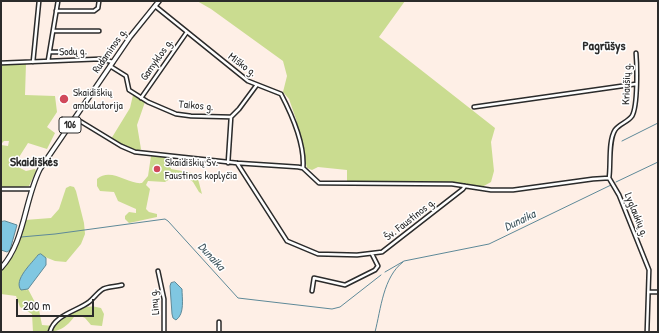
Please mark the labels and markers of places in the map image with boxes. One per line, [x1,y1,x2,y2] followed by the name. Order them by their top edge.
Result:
[73,86,123,112] place label: Skaidiškių ambulatorija
[58,93,70,105] marker: Skaidiškių ambulatorija
[165,156,237,182] place label: Skaidiškių Šv. Faustinos koplyčia
[152,164,162,174] marker: Skaidiškių Šv. Faustinos koplyčia

